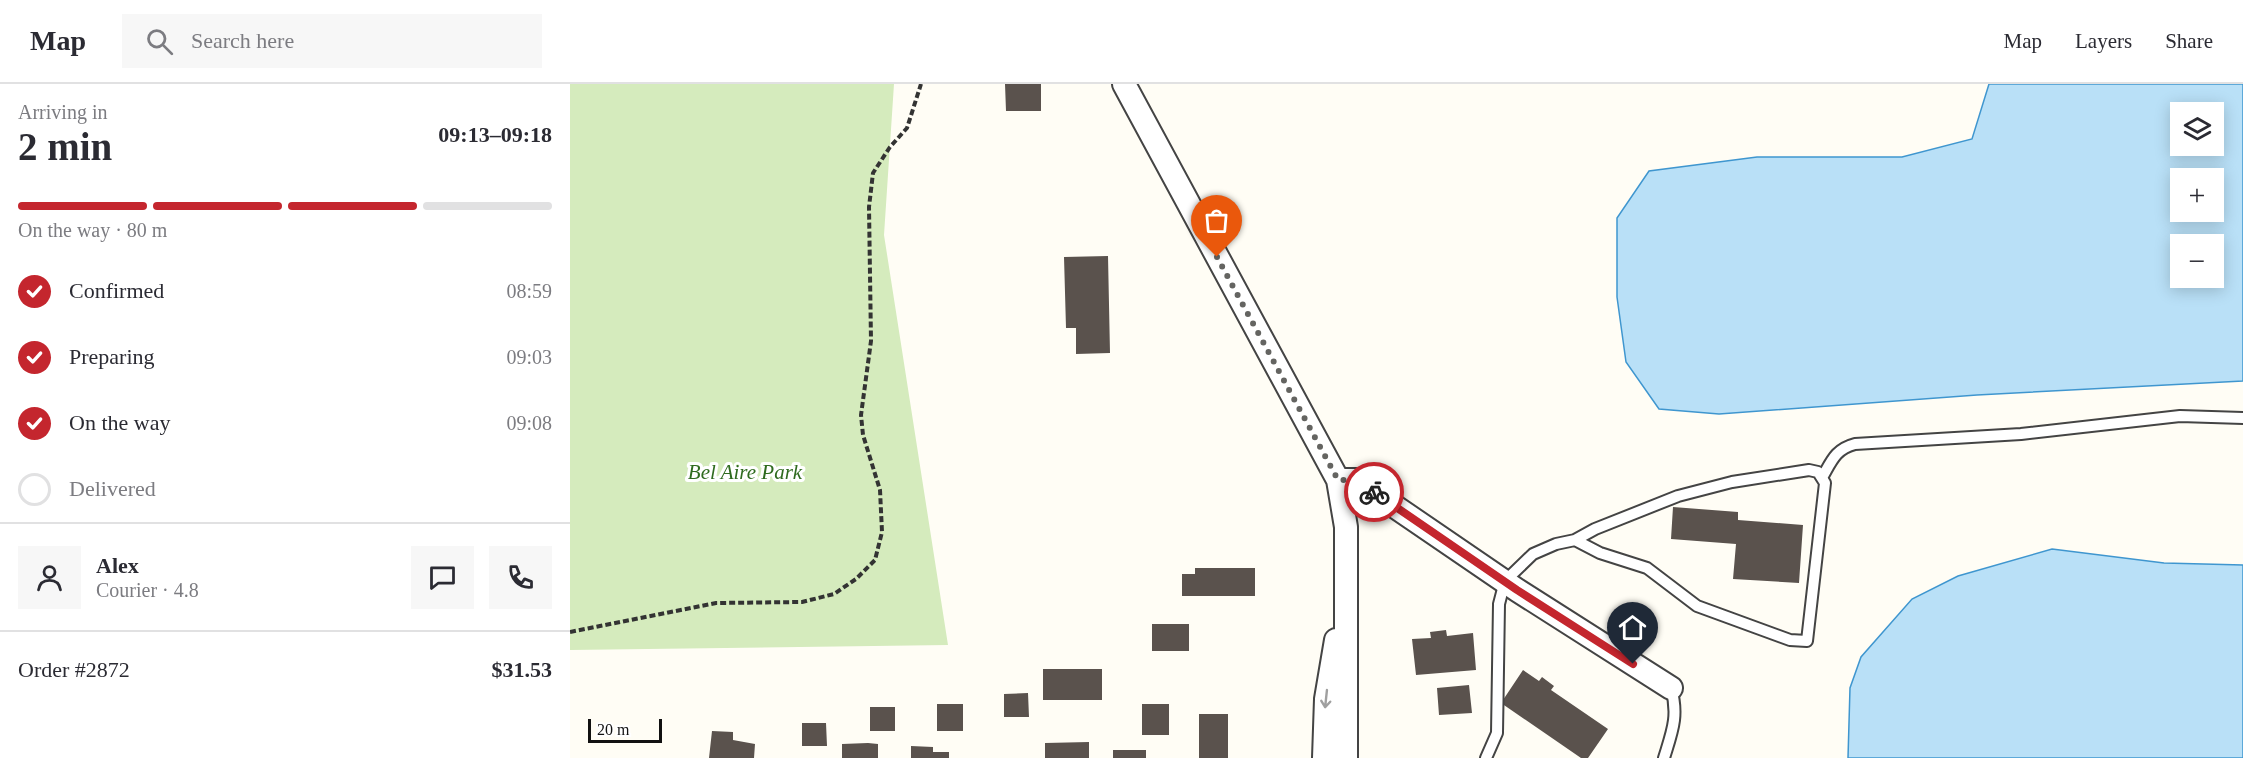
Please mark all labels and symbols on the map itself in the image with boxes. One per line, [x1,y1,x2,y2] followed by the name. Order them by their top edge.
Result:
[1191,195,1242,257] pin
[688,460,803,484] park label: Bel Aire Park
[1344,462,1404,522] courier
[1607,602,1658,664] pin
[1320,689,1331,708] one-way arrow
[588,716,662,744] scale bar

